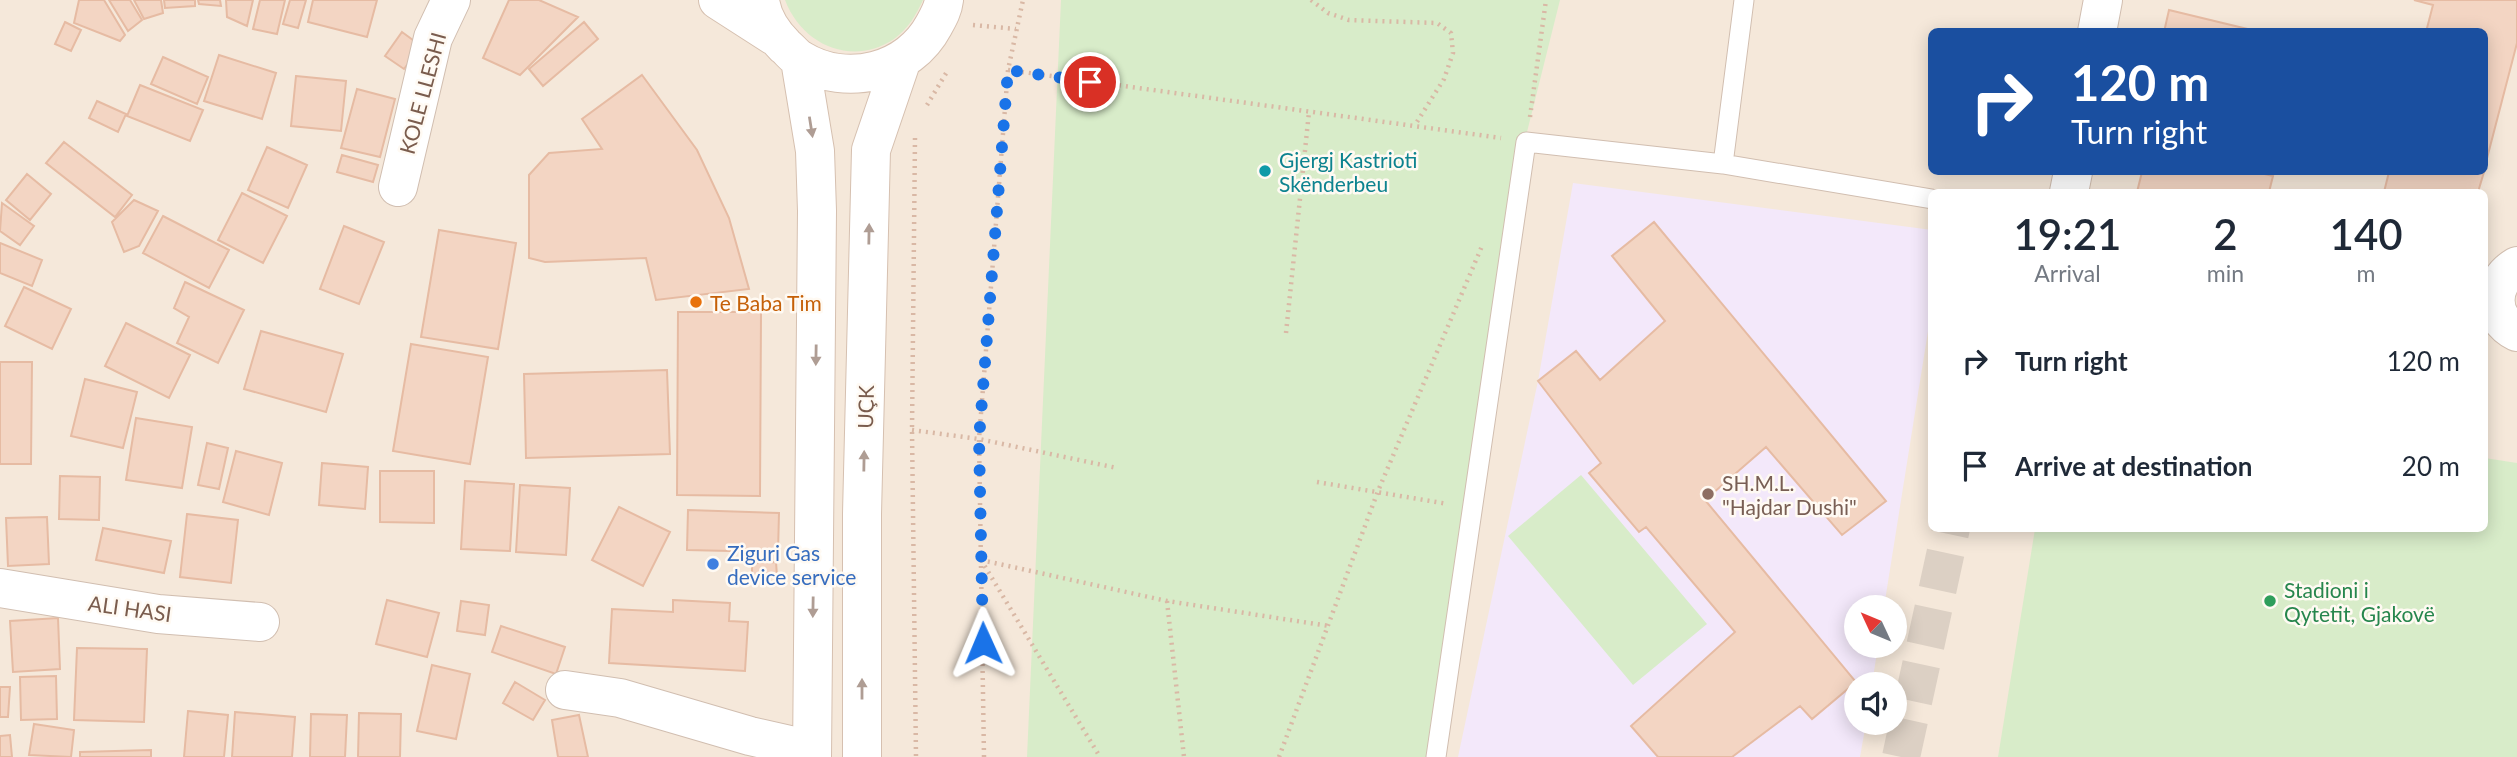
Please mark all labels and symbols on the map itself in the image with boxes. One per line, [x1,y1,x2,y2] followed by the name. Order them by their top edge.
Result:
[394,29,450,157] street label: KOLE LLESHI
[1060,52,1120,112] pin
[806,116,817,138] one-way arrow
[1279,147,1417,196] place label: Gjergj Kastrioti Skënderbeu
[1257,163,1273,179] marker: Gjergj Kastrioti Skënderbeu
[864,223,875,245] one-way arrow
[710,290,822,315] place label: Te Baba Tim
[688,294,704,310] marker: Te Baba Tim
[810,344,821,366] one-way arrow
[852,385,878,429] street label: UÇK
[858,450,869,472] one-way arrow
[1722,470,1857,519] place label: SH.M.L. "Hajdar Dushi"
[1700,486,1716,502] marker: SH.M.L. "Hajdar Dushi"
[727,540,856,589] place label: Ziguri Gas device service
[705,556,721,572] marker: Ziguri Gas device service
[2284,577,2435,626] place label: Stadioni i Qytetit, Gjakovë
[87,590,173,626] street label: ALI HASI
[2262,593,2278,609] marker: Stadioni i Qytetit, Gjakovë
[1844,595,1908,658] north arrow
[807,596,819,618] one-way arrow
[946,606,1020,680] position arrow
[856,678,868,700] one-way arrow

